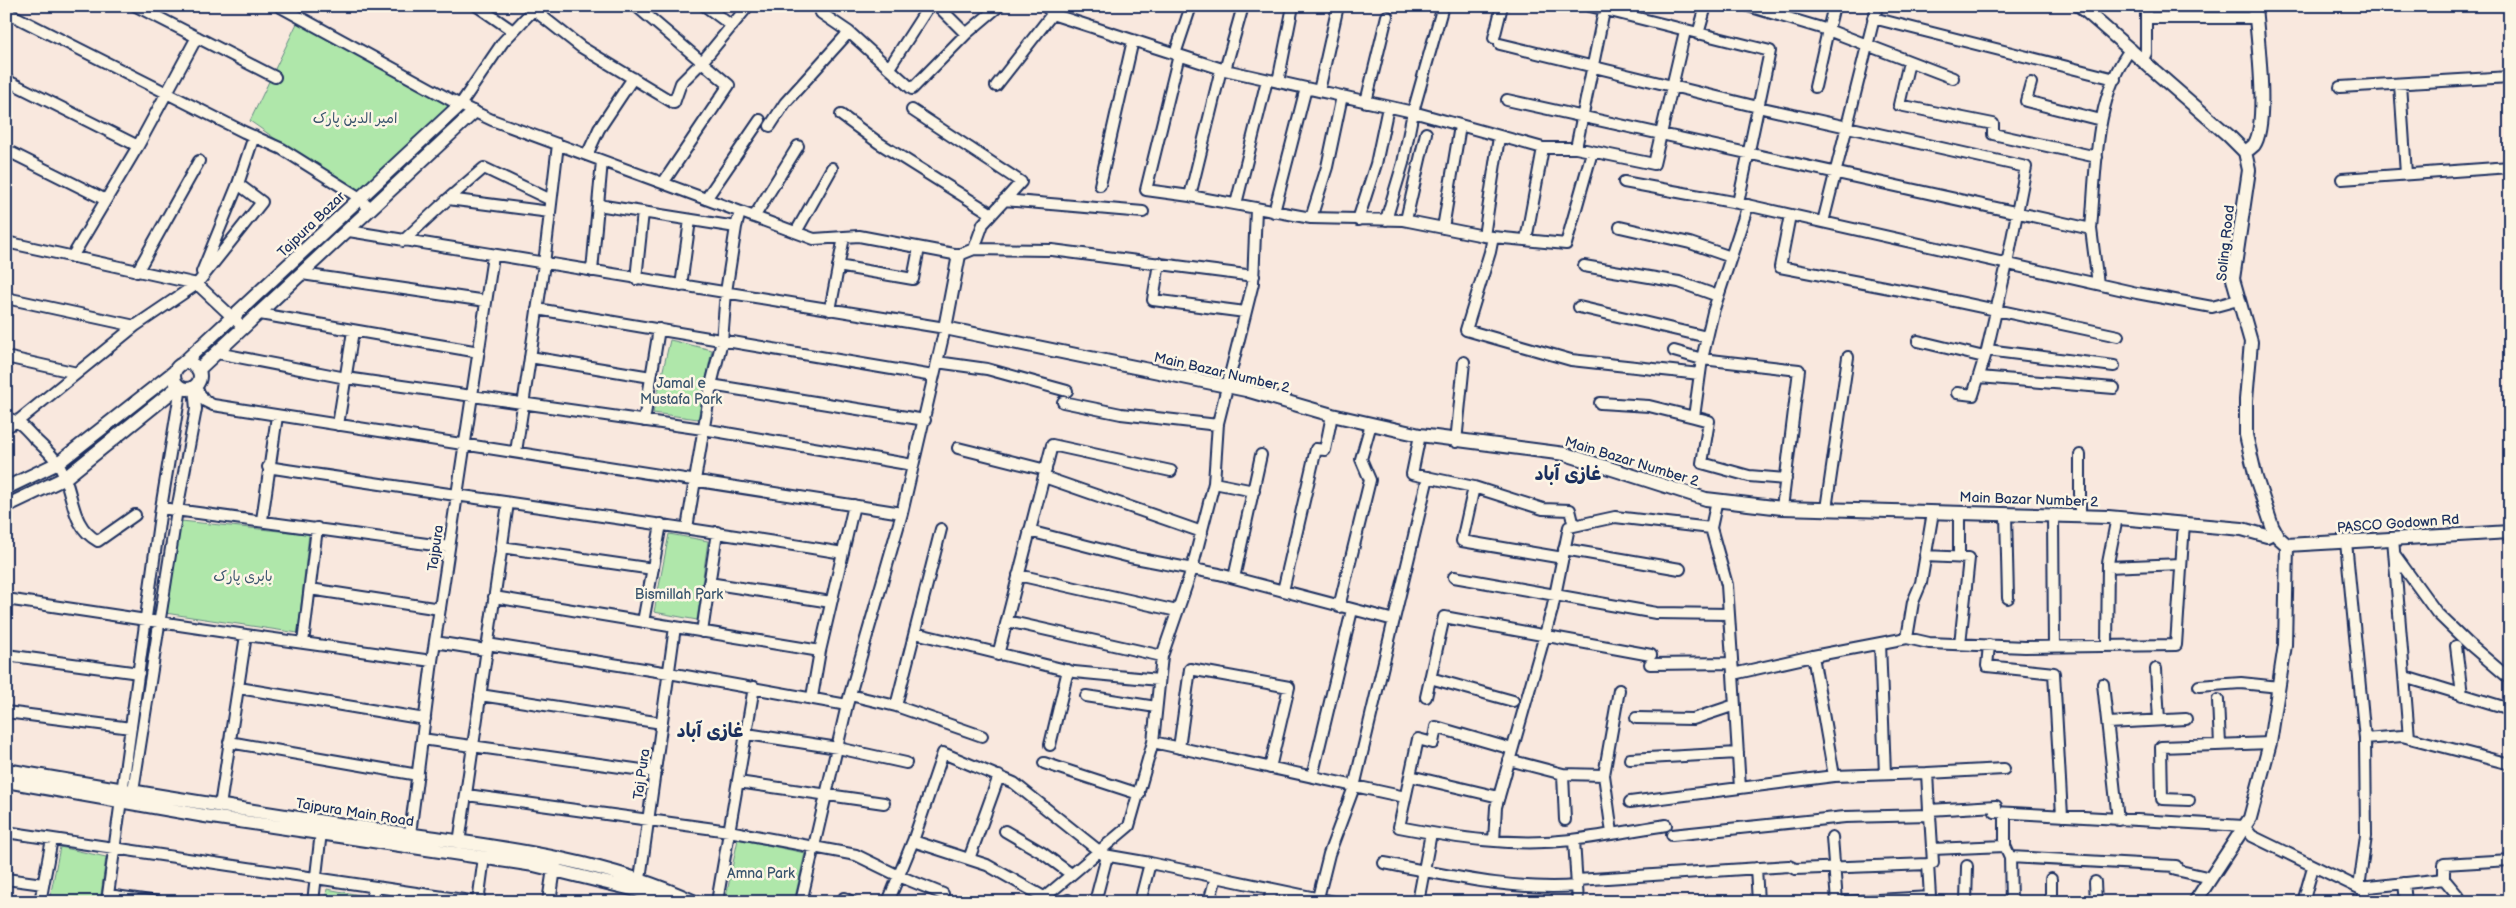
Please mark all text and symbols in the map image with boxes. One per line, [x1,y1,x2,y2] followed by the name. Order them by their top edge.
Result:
[313,110,397,128] park label: امیر الدین پارک
[274,187,349,261] street label: Tajpura Bazar
[2213,204,2238,282] street label: Soling Road
[1152,349,1292,397] street label: Main Bazar Number 2
[640,375,722,408] park label: Jamal e Mustafa Park
[1563,433,1702,490] street label: Main Bazar Number 2
[1535,463,1601,486] district label: غازى آباد
[1959,489,2100,510] street label: Main Bazar Number 2
[2336,511,2460,536] street label: PASCO Godown Rd
[424,524,447,572] street label: Tajpura
[213,568,273,586] park label: بابری پارک
[635,586,723,603] park label: Bismillah Park
[677,720,743,743] district label: غازى آباد
[630,747,653,801] street label: Taj Pura
[295,795,415,830] street label: Tajpura Main Road
[727,865,795,882] park label: Amna Park

